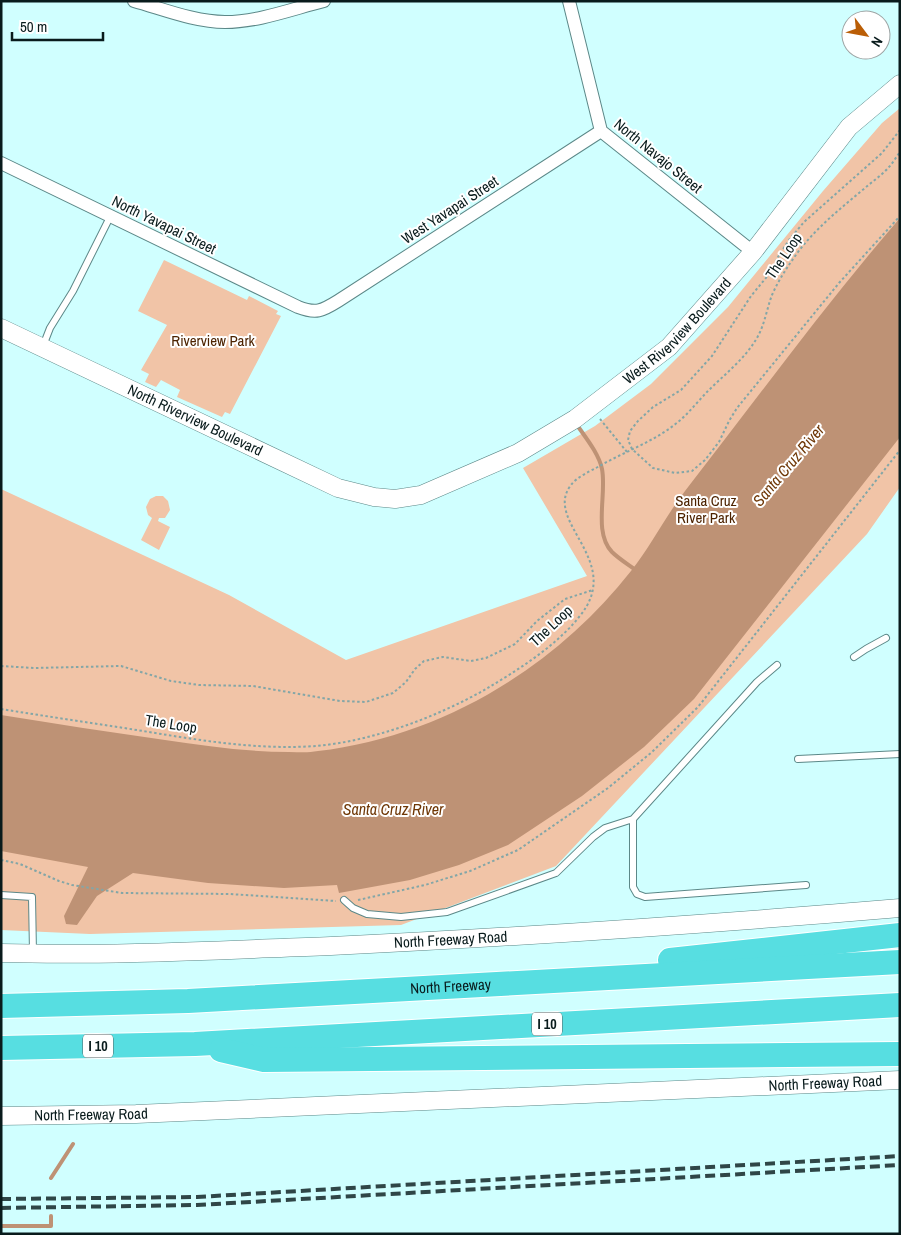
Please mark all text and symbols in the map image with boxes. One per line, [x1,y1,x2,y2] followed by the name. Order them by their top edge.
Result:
[12,10,104,42] scale bar
[841,10,891,60] north arrow
[20,16,47,37] text: 50 m
[867,34,887,50] text: N
[610,113,707,198] street label: North Navajo Street
[397,170,503,249] street label: West Yavapai Street
[108,190,220,259] street label: North Yavapai Street
[760,228,807,283] street label: The Loop
[618,273,736,389] street label: West Riverview Boulevard
[171,330,256,351] park label: Riverview Park
[124,379,266,461] street label: North Riverview Boulevard
[747,419,829,511] water label: Santa Cruz River
[675,490,737,528] park label: Santa Cruz River Park
[524,600,577,651] street label: The Loop
[144,709,199,738] street label: The Loop
[343,798,444,820] water label: Santa Cruz River
[393,926,508,953] street label: North Freeway Road
[410,973,492,999] street label: North Freeway
[532,1012,562,1036] road number: I 10
[83,1034,113,1058] road number: I 10
[768,1070,882,1096] street label: North Freeway Road
[34,1102,148,1126] street label: North Freeway Road

